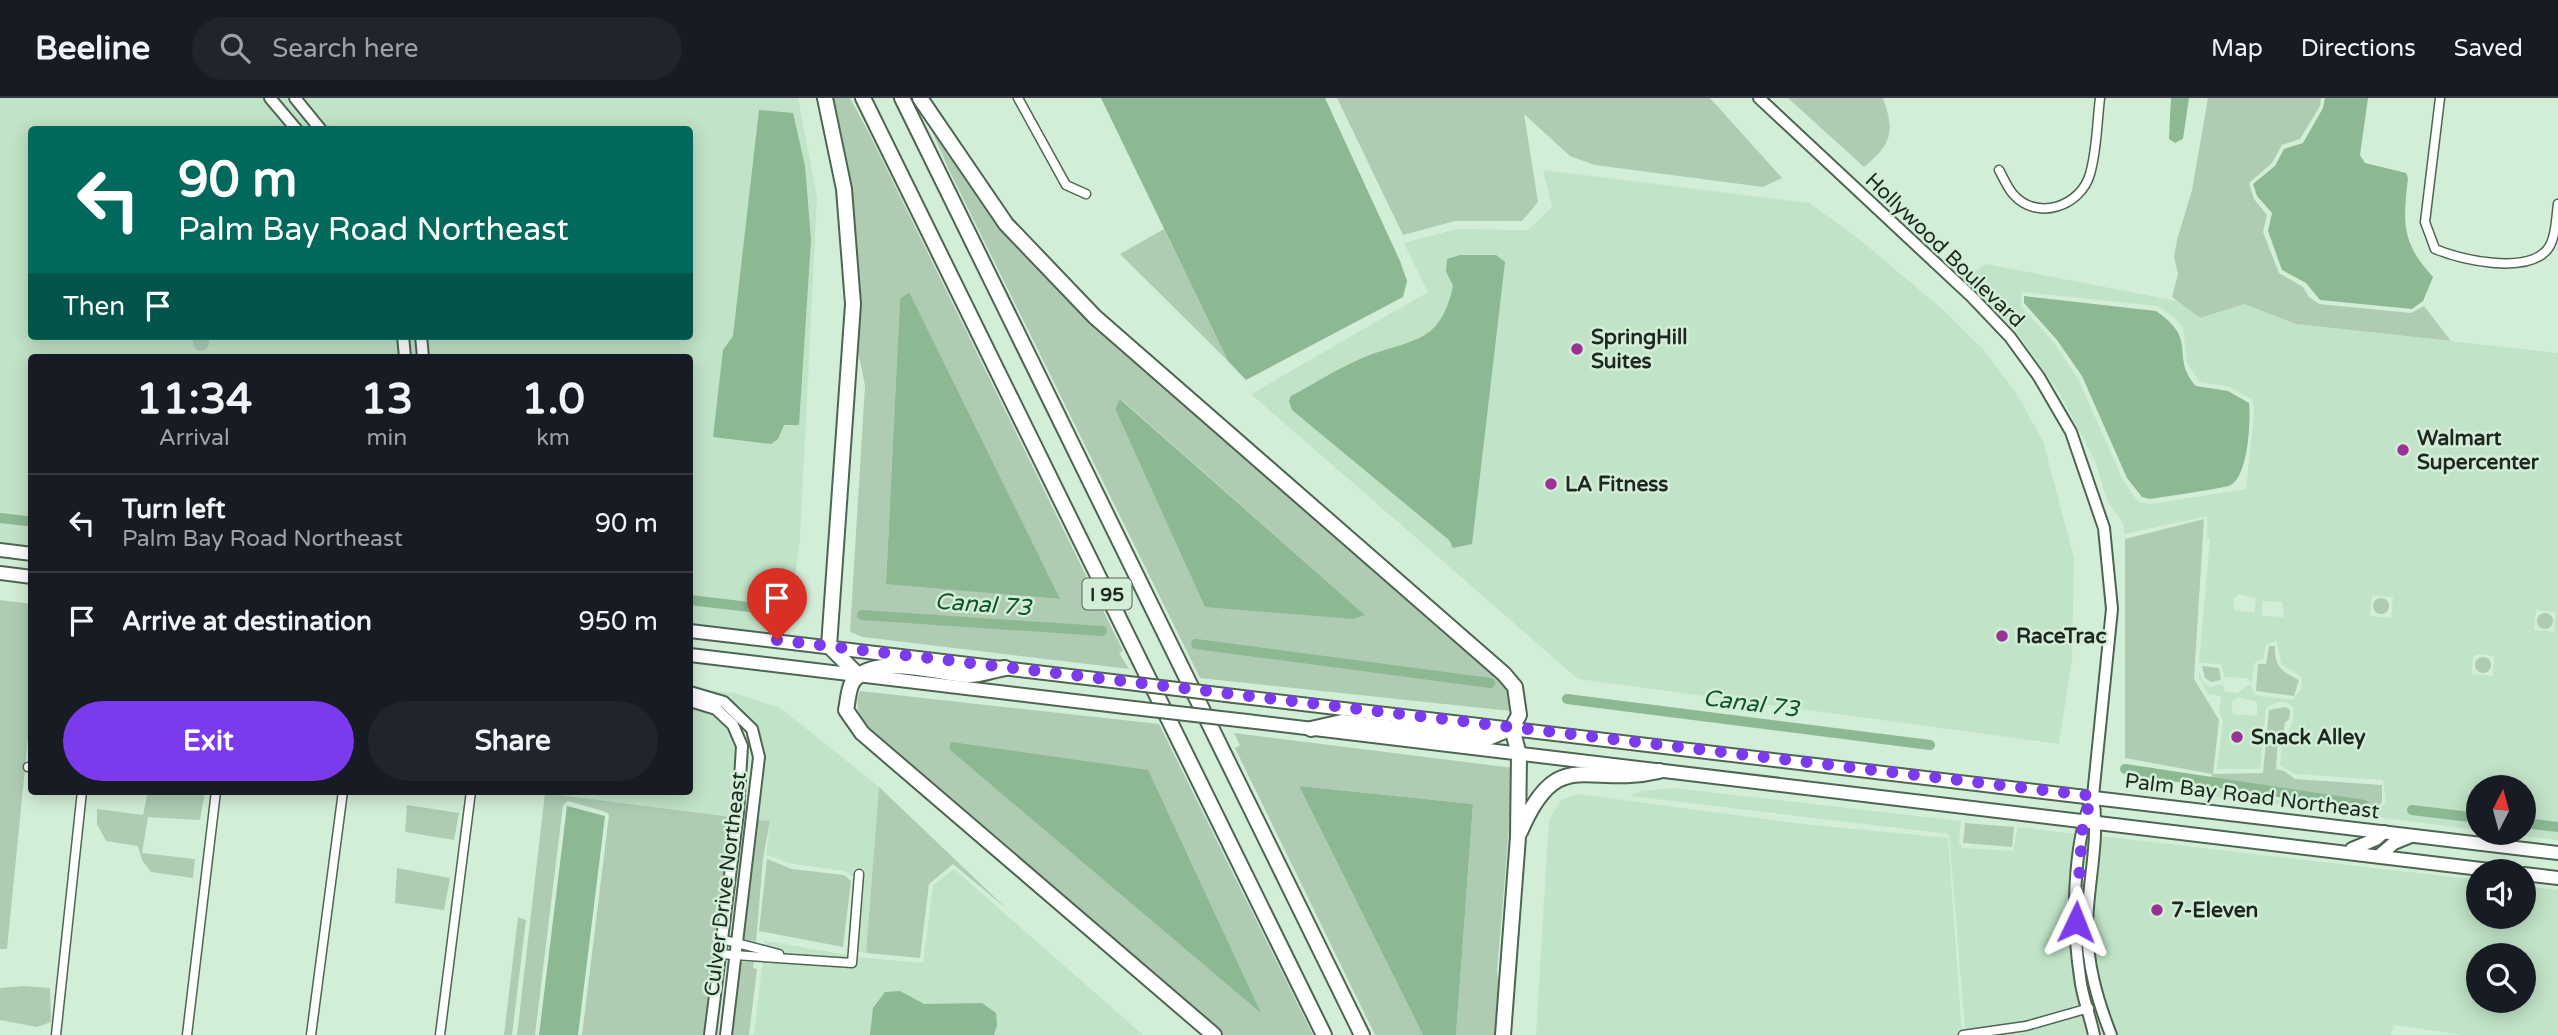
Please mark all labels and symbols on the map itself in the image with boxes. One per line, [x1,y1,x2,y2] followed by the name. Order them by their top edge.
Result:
[1860,168,2029,333] street label: Hollywood Boulevard
[1591,325,1687,374] place label: SpringHill Suites
[1569,341,1585,357] marker: SpringHill Suites
[2417,426,2540,475] place label: Walmart Supercenter
[2395,442,2411,458] marker: Walmart Supercenter
[1565,472,1668,497] place label: LA Fitness
[1543,476,1559,492] marker: LA Fitness
[747,568,807,640] pin
[1082,579,1132,610] road number: I 95
[934,588,1034,622] water label: Canal 73
[2016,624,2107,649] place label: RaceTrac
[1994,628,2010,644] marker: RaceTrac
[1701,684,1802,724] water label: Canal 73
[2251,725,2366,750] place label: Snack Alley
[2229,729,2245,745] marker: Snack Alley
[2123,768,2381,825] street label: Palm Bay Road Northeast
[699,770,752,998] street label: Culver Drive Northeast
[2466,775,2536,845] north arrow
[2039,885,2113,959] position arrow
[2171,898,2258,923] place label: 7-Eleven
[2149,902,2165,918] marker: 7-Eleven

